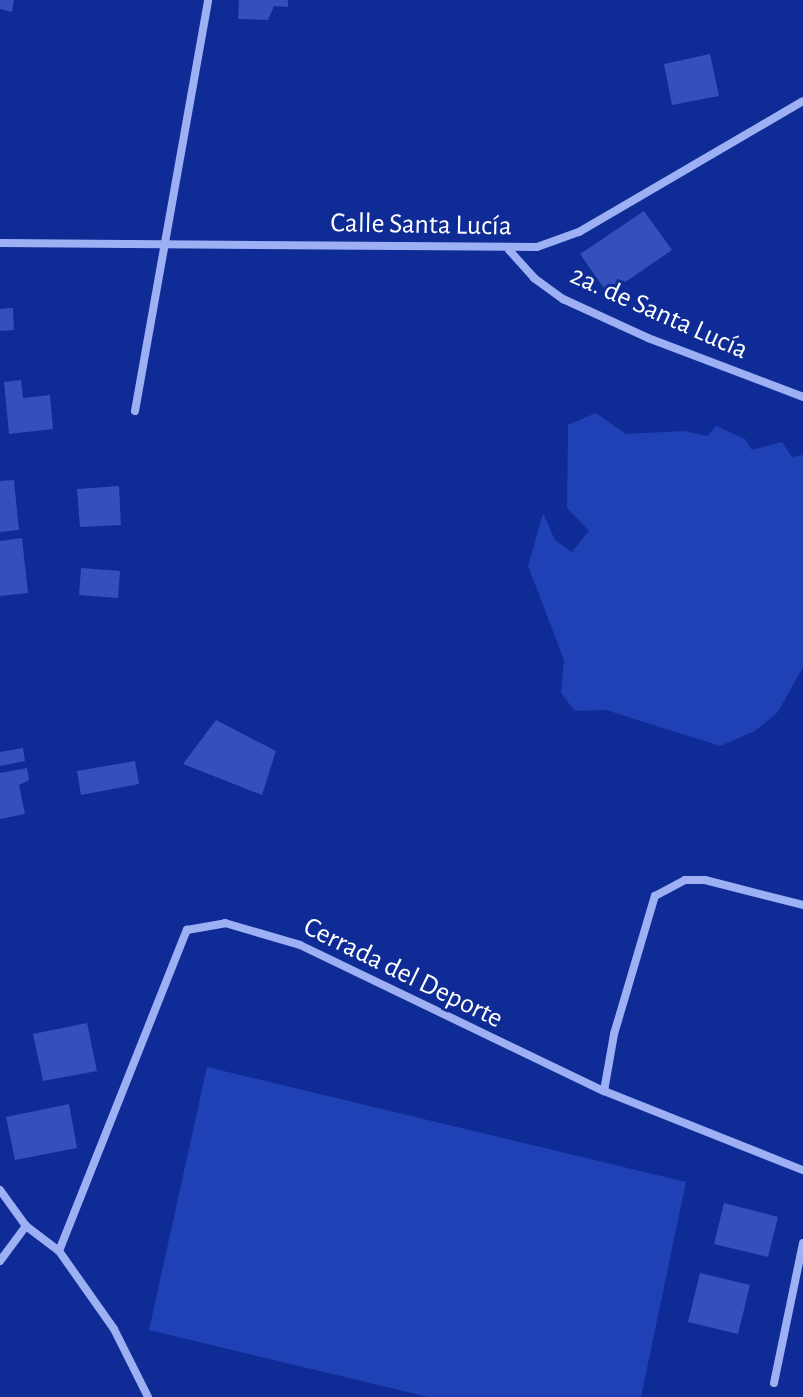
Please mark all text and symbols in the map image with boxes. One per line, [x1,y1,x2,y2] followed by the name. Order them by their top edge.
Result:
[330,207,512,243] street label: Calle Santa Lucía
[565,259,753,367] street label: 2a. de Santa Lucía
[298,910,508,1036] street label: Cerrada del Deporte

